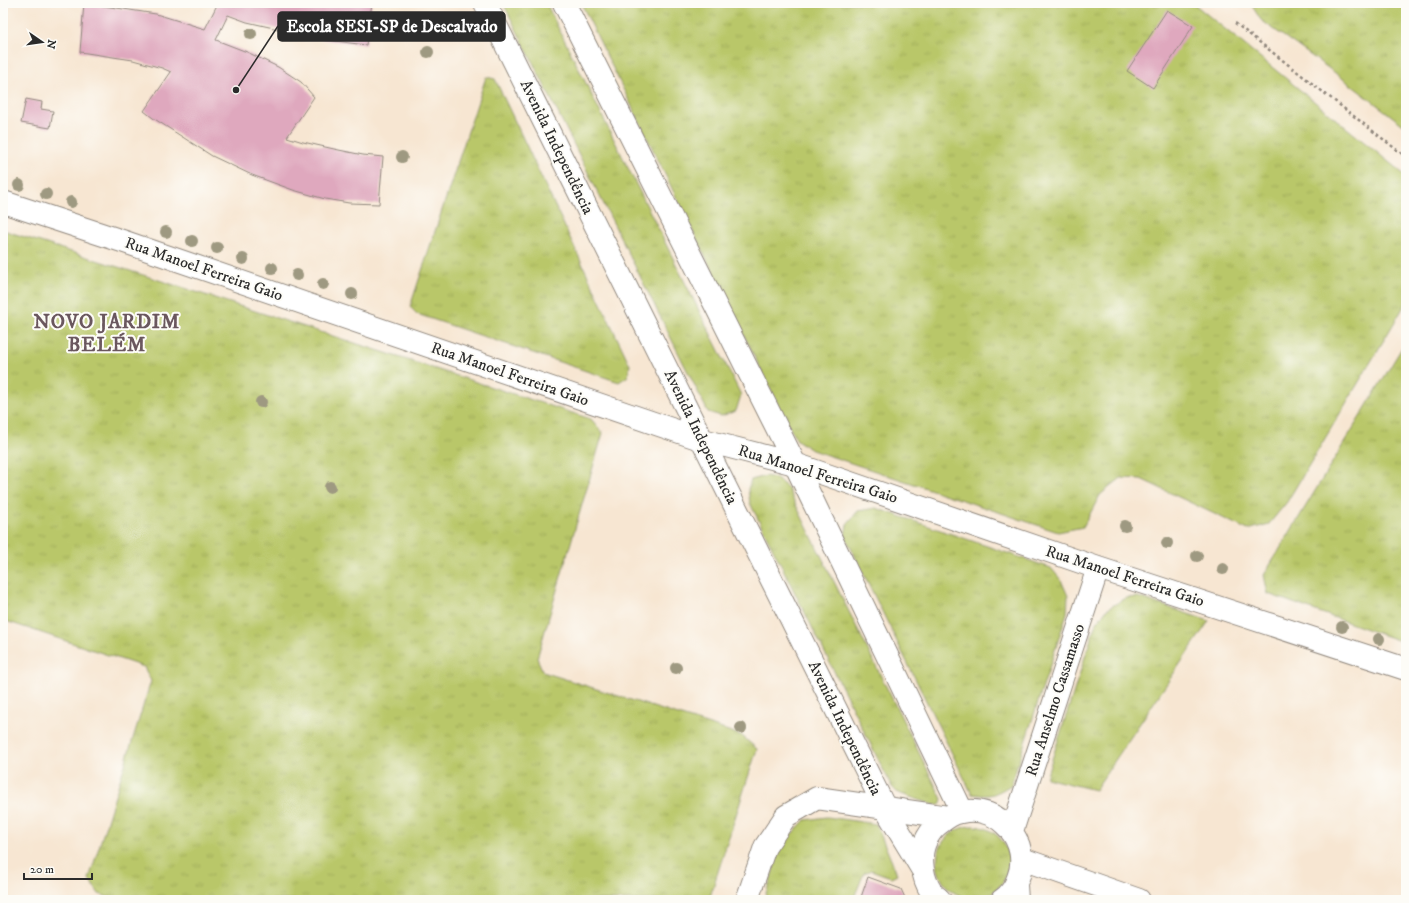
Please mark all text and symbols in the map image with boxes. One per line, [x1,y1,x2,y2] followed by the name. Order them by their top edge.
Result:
[278,12,505,41] callout: Escola SESI-SP de Descalvado
[287,16,497,38] text: Escola SESI-SP de Descalvado
[22,22,62,62] north arrow
[43,38,59,50] text: N
[516,76,598,218] street label: Avenida Independência
[122,233,286,306] street label: Rua Manoel Ferreira Gaio
[34,310,180,358] district label: NOVO JARDIM BELÉM
[428,338,592,411] street label: Rua Manoel Ferreira Gaio
[660,366,742,508] street label: Avenida Independência
[736,440,900,508] street label: Rua Manoel Ferreira Gaio
[1043,541,1207,611] street label: Rua Manoel Ferreira Gaio
[1021,621,1089,779] street label: Rua Anselmo Cassamasso
[804,657,886,799] street label: Avenida Independência
[24,855,92,881] scale bar
[30,862,54,877] text: 20 m

